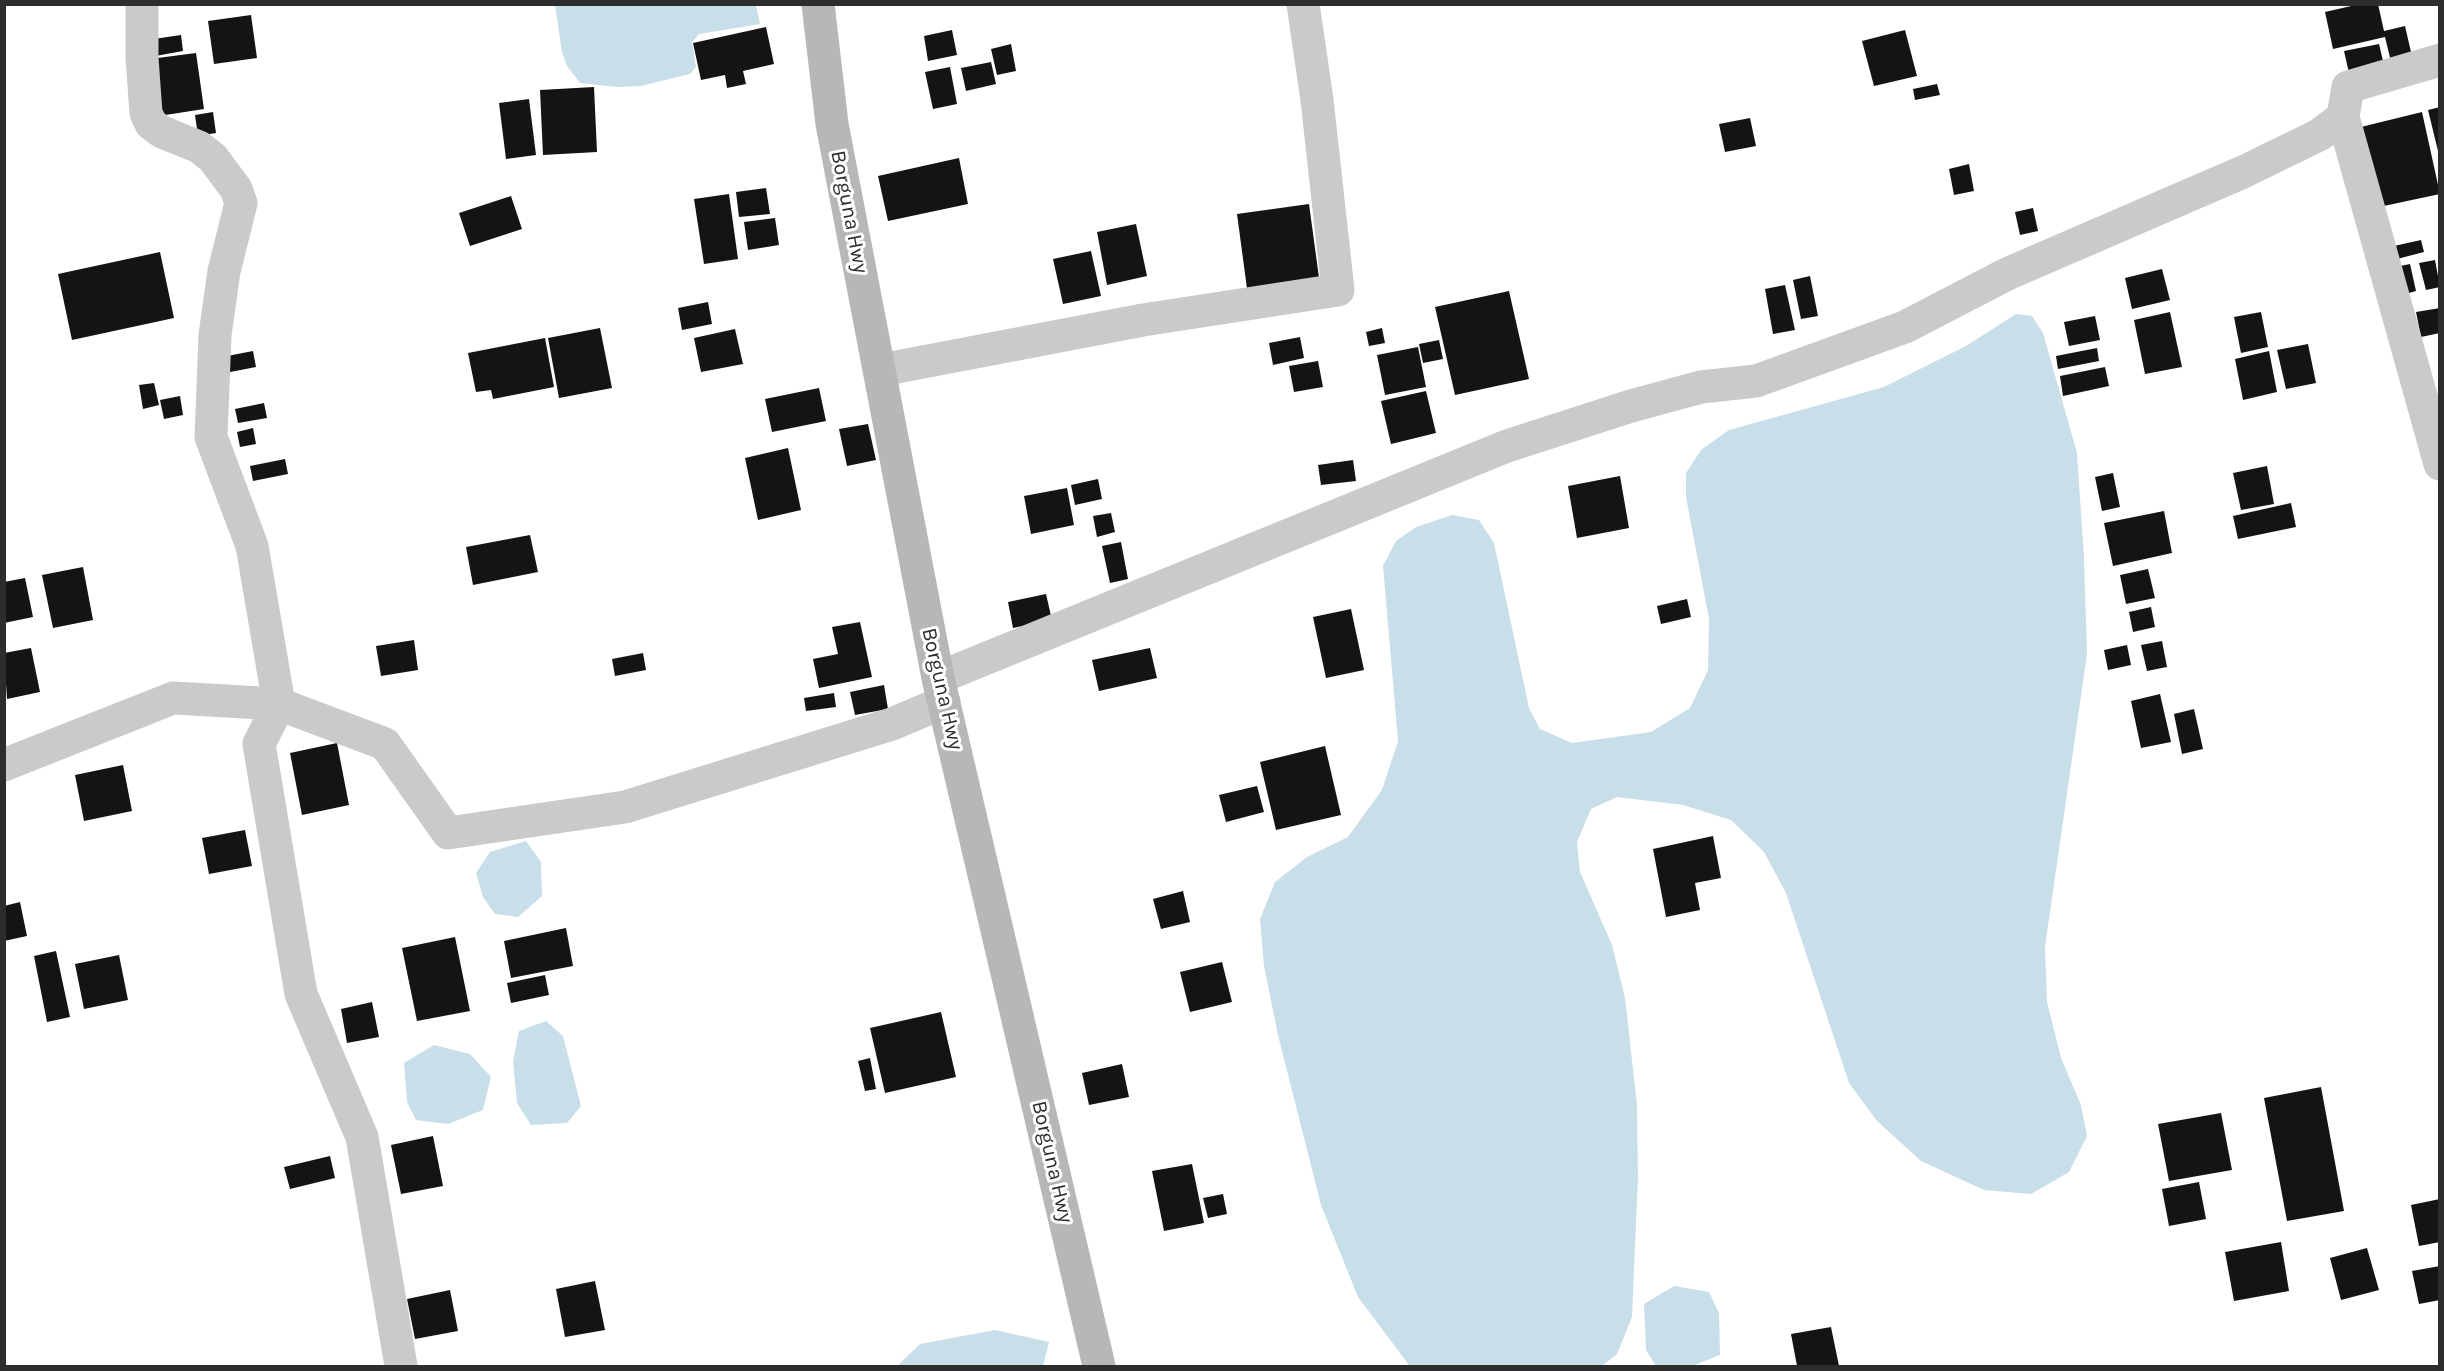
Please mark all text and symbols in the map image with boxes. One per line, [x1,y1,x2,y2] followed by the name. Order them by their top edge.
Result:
[825,148,873,276] street label: Borguna Hwy
[916,625,968,753] street label: Borguna Hwy
[1026,1098,1078,1226] street label: Borguna Hwy

